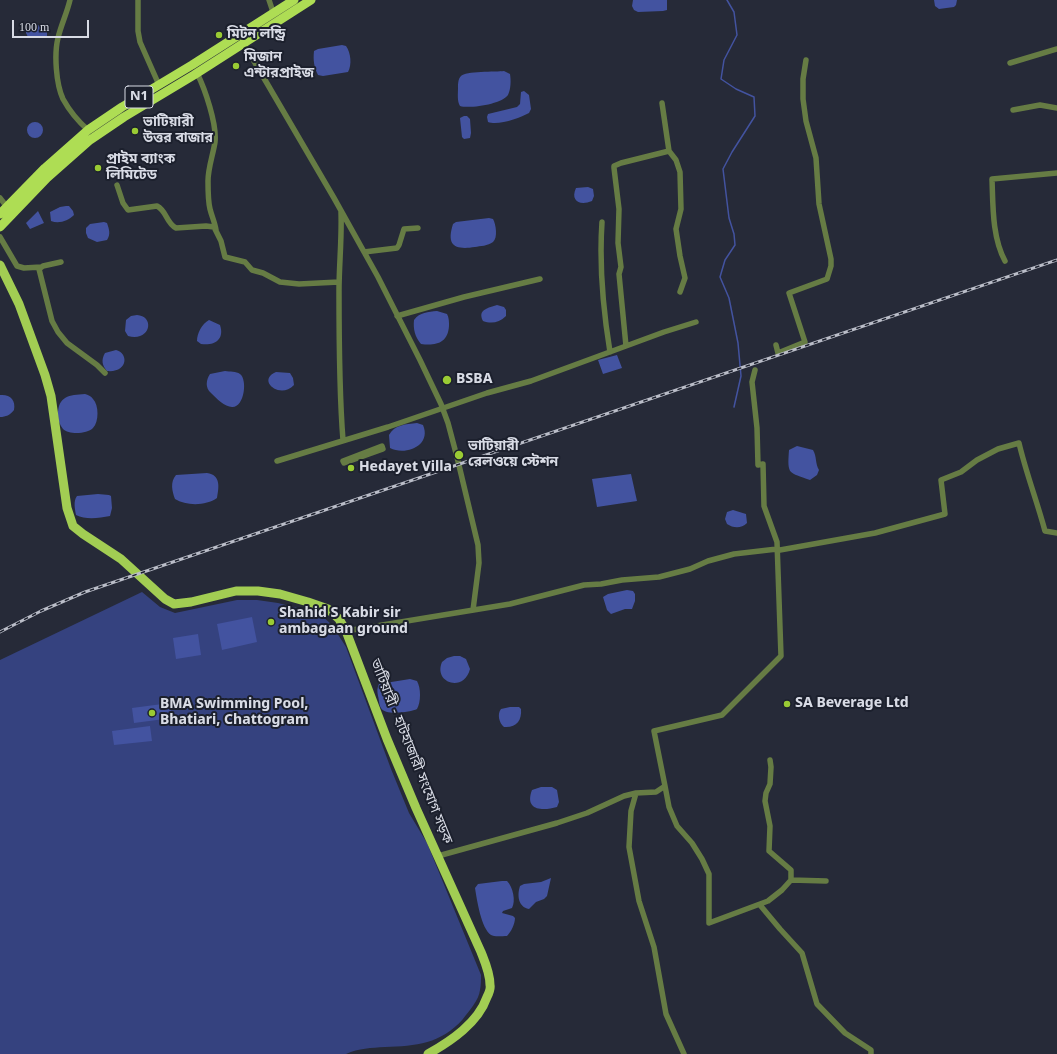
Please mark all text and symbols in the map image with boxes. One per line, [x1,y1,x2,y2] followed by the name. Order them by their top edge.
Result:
[14,12,91,38] scale bar
[19,20,49,34] text: 100 m
[227,27,285,43] place label: মিটন লন্ড্রি
[214,30,224,40] marker: মিটন লন্ড্রি
[244,50,314,82] place label: মিজান এন্টারপ্রাইজ
[231,61,241,71] marker: মিজান এন্টারপ্রাইজ
[125,86,153,108] road number: N1
[143,115,213,148] place label: ভাটিয়ারী উত্তর বাজার
[130,126,140,136] marker: ভাটিয়ারী উত্তর বাজার
[106,152,175,184] place label: প্রাইম ব্যাংক লিমিটেড
[93,163,103,173] marker: প্রাইম ব্যাংক লিমিটেড
[456,372,492,388] place label: BSBA
[441,374,453,386] marker: BSBA
[468,439,558,472] place label: ভাটিয়ারী রেলওয়ে স্টেশন
[453,449,465,461] marker: ভাটিয়ারী রেলওয়ে স্টেশন
[359,460,452,476] place label: Hedayet Villa
[346,463,356,473] marker: Hedayet Villa
[279,606,408,638] place label: Shahid S Kabir sir ambagaan ground
[266,617,276,627] marker: Shahid S Kabir sir ambagaan ground
[365,657,455,847] street label: ভাটিয়ারী - হাটহাজারী সংযোগ সড়ক
[795,696,909,712] place label: SA Beverage Ltd
[160,697,309,730] place label: BMA Swimming Pool, Bhatiari, Chattogram
[782,699,792,709] marker: SA Beverage Ltd
[147,708,157,718] marker: BMA Swimming Pool, Bhatiari, Chattogram

